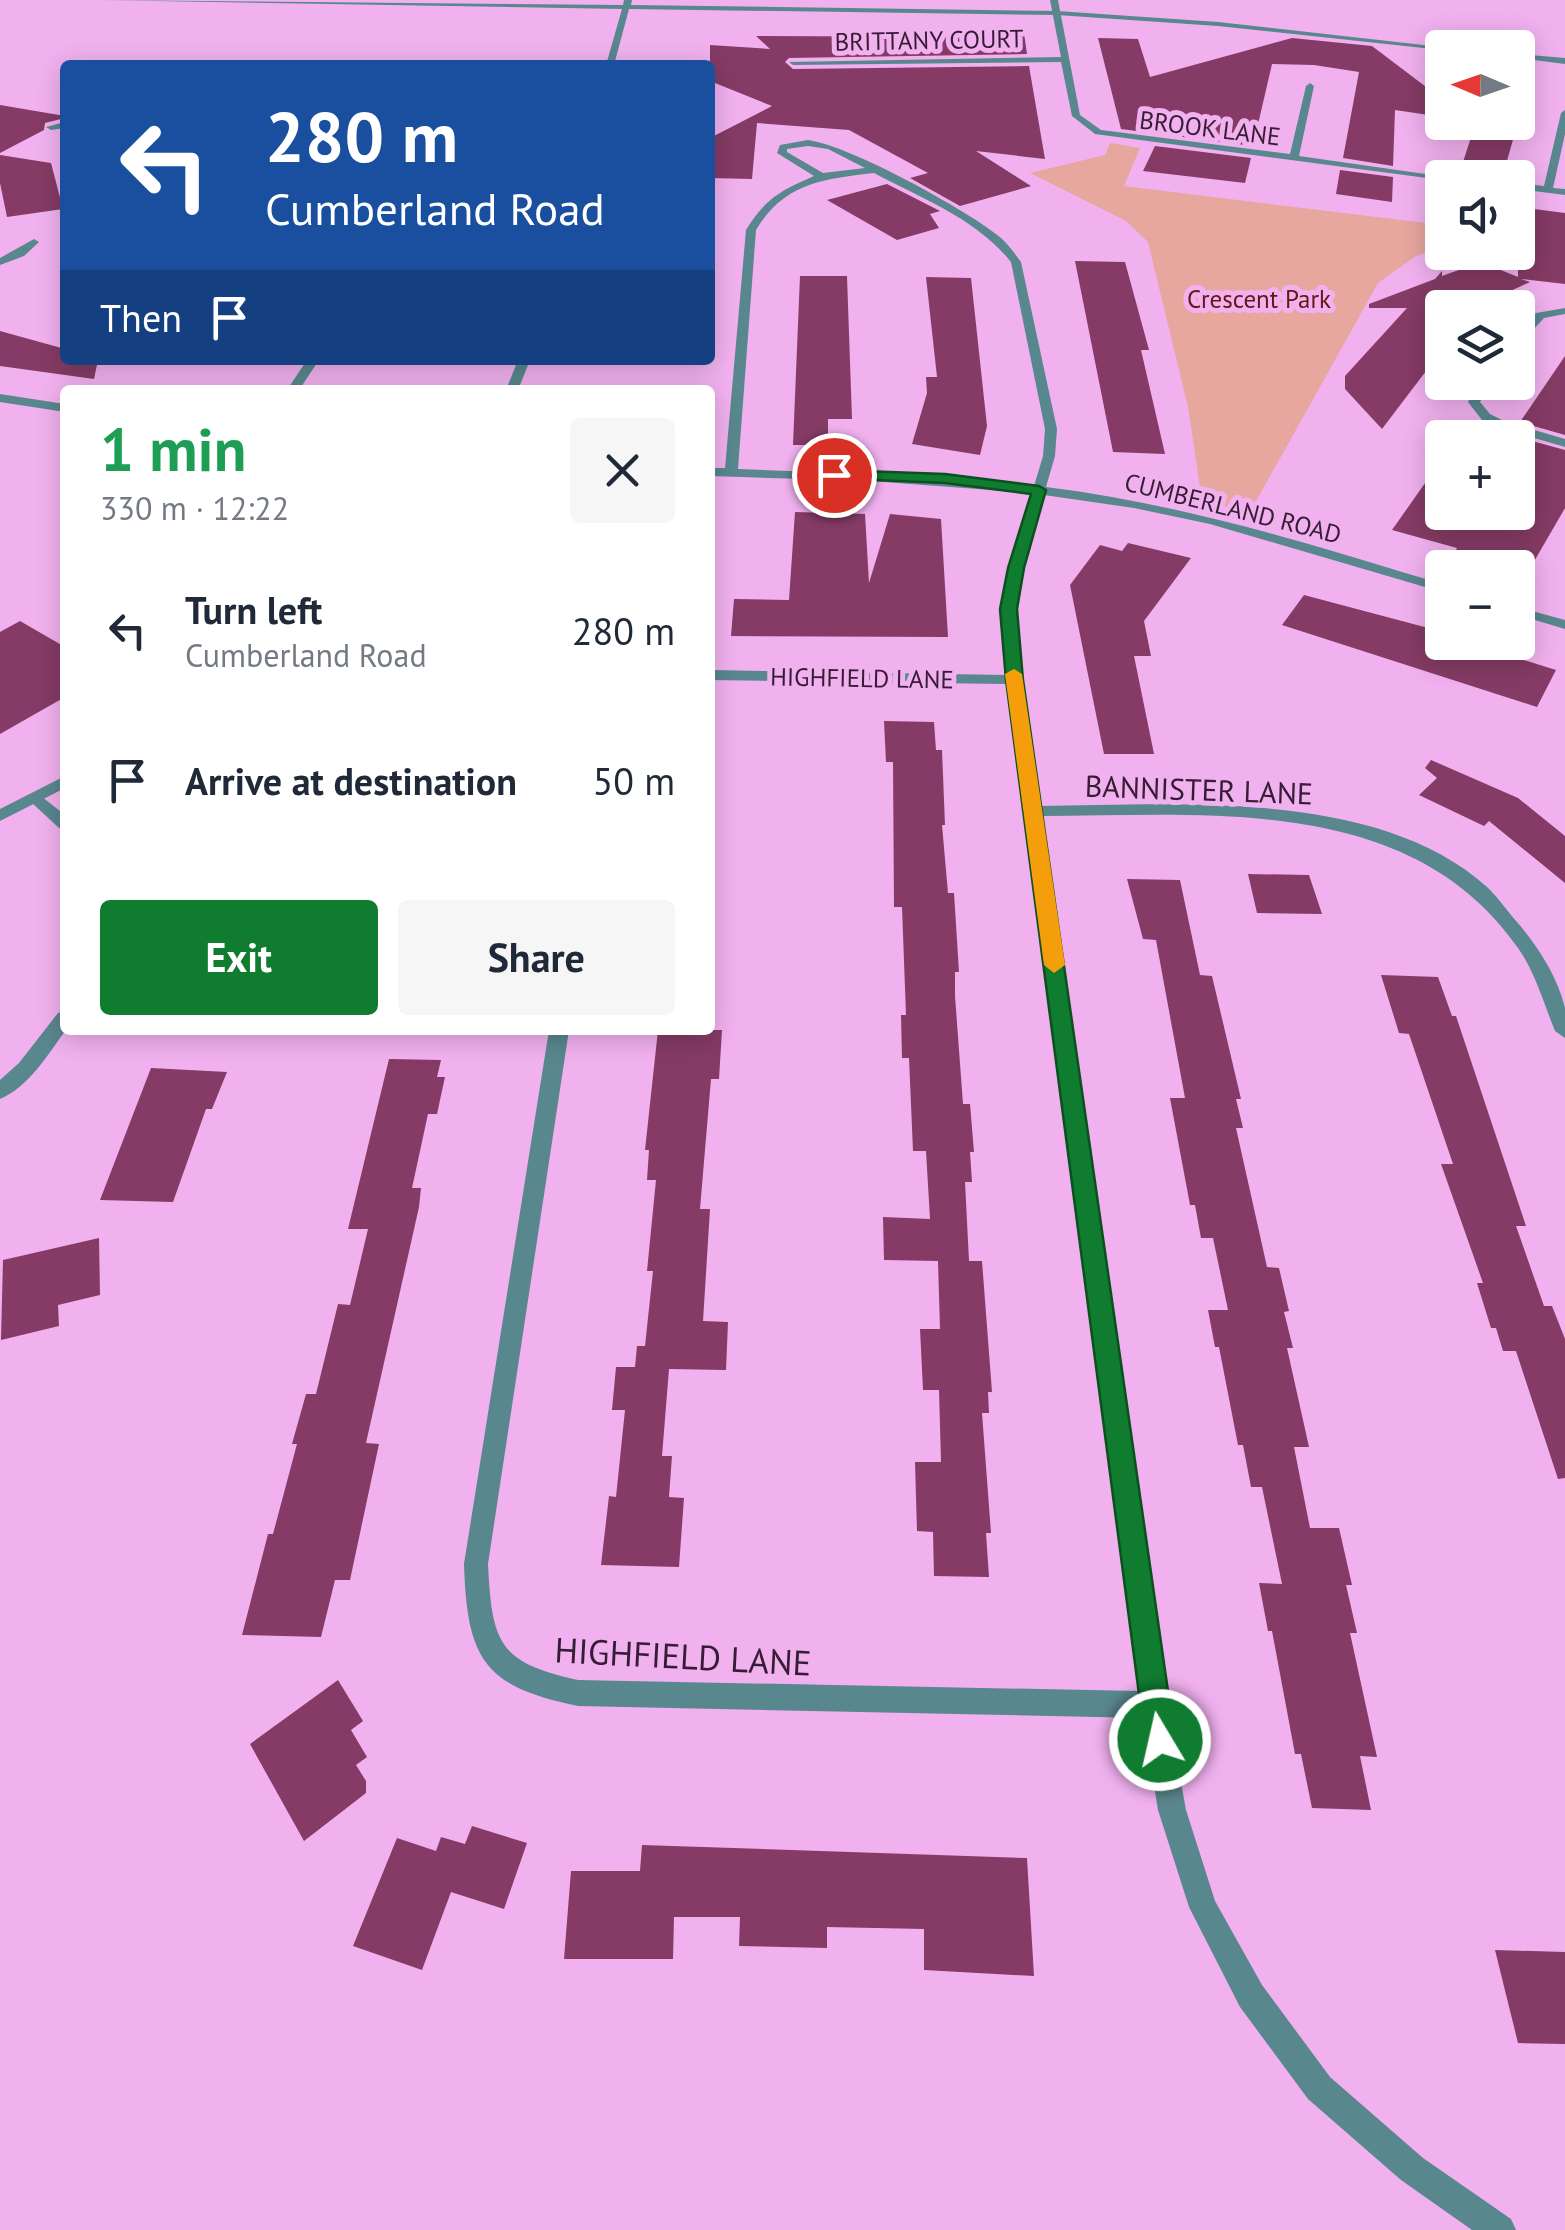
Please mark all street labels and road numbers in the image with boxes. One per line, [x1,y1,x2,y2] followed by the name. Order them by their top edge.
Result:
[834,22,1024,58] street label: BRITTANY COURT
[1138,103,1282,153] street label: BROOK LANE
[1121,466,1345,550] street label: CUMBERLAND ROAD
[770,660,954,696] street label: HIGHFIELD LANE
[1084,766,1314,812] street label: BANNISTER LANE
[553,1626,813,1686] street label: HIGHFIELD LANE

